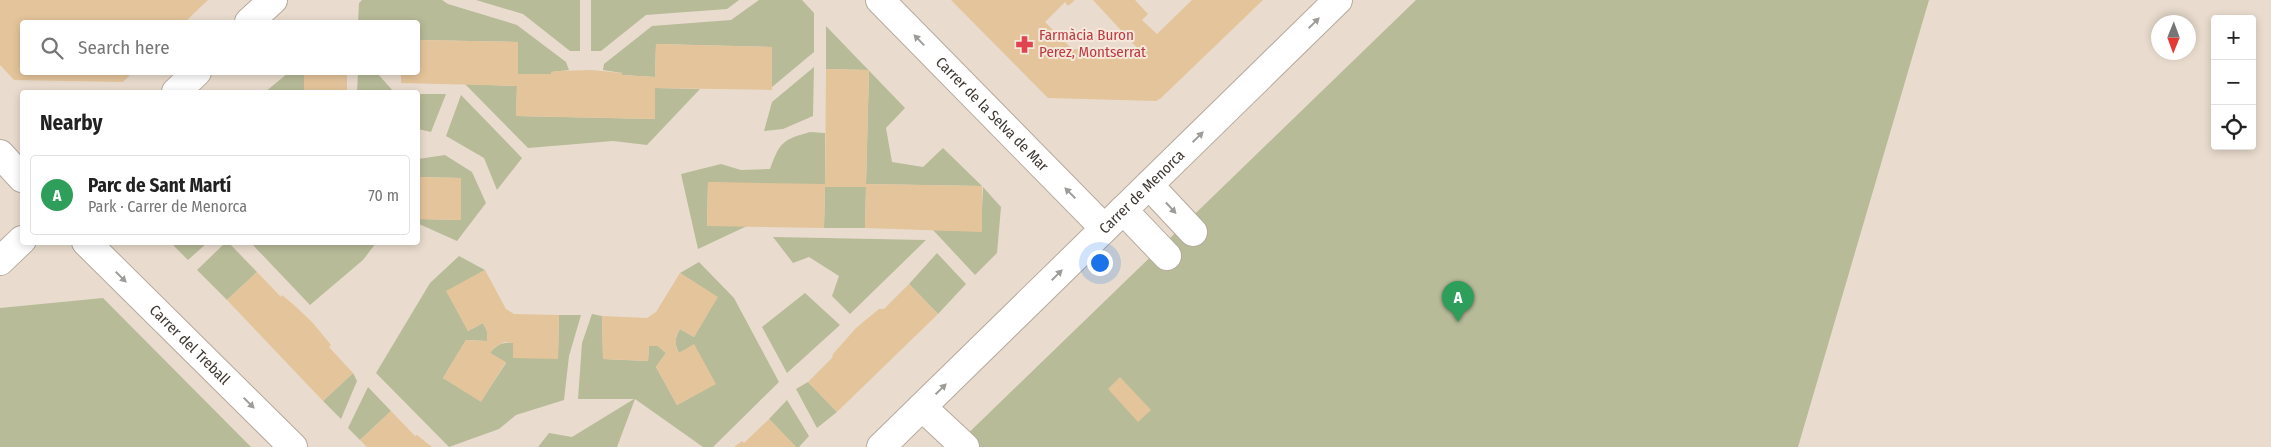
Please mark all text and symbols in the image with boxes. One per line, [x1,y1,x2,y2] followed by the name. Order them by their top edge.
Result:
[2151,15,2196,60] north arrow
[2211,15,2256,150] map controls
[2211,15,2256,60] button: +
[1308,17,1320,29] one-way arrow
[20,20,420,75] search box
[1039,26,1146,61] place label: Farmàcia Buron Perez, Montserrat
[38,34,66,62] icon: search
[914,34,926,46] one-way arrow
[1015,34,1035,54] pharmacy icon: Farmàcia Buron Perez, Montserrat
[78,36,170,59] text: Search here
[932,53,1053,176] street label: Carrer de la Selva de Mar
[2211,60,2256,105] button: −
[2211,105,2256,150] button: locate
[40,110,102,136] text: Nearby
[1192,131,1204,143] one-way arrow
[1095,146,1188,238] street label: Carrer de Menorca
[88,174,231,197] text: Parc de Sant Martí
[53,186,61,205] text: A
[368,186,399,205] text: 70 m
[1064,188,1076,200] one-way arrow
[88,197,247,216] text: Park · Carrer de Menorca
[1165,202,1177,214] one-way arrow
[1087,250,1113,276] your location
[1051,269,1063,281] one-way arrow
[115,271,127,283] one-way arrow
[1442,281,1474,322] pin: A
[146,301,234,388] street label: Carrer del Treball
[934,383,946,395] one-way arrow
[243,397,255,409] one-way arrow

